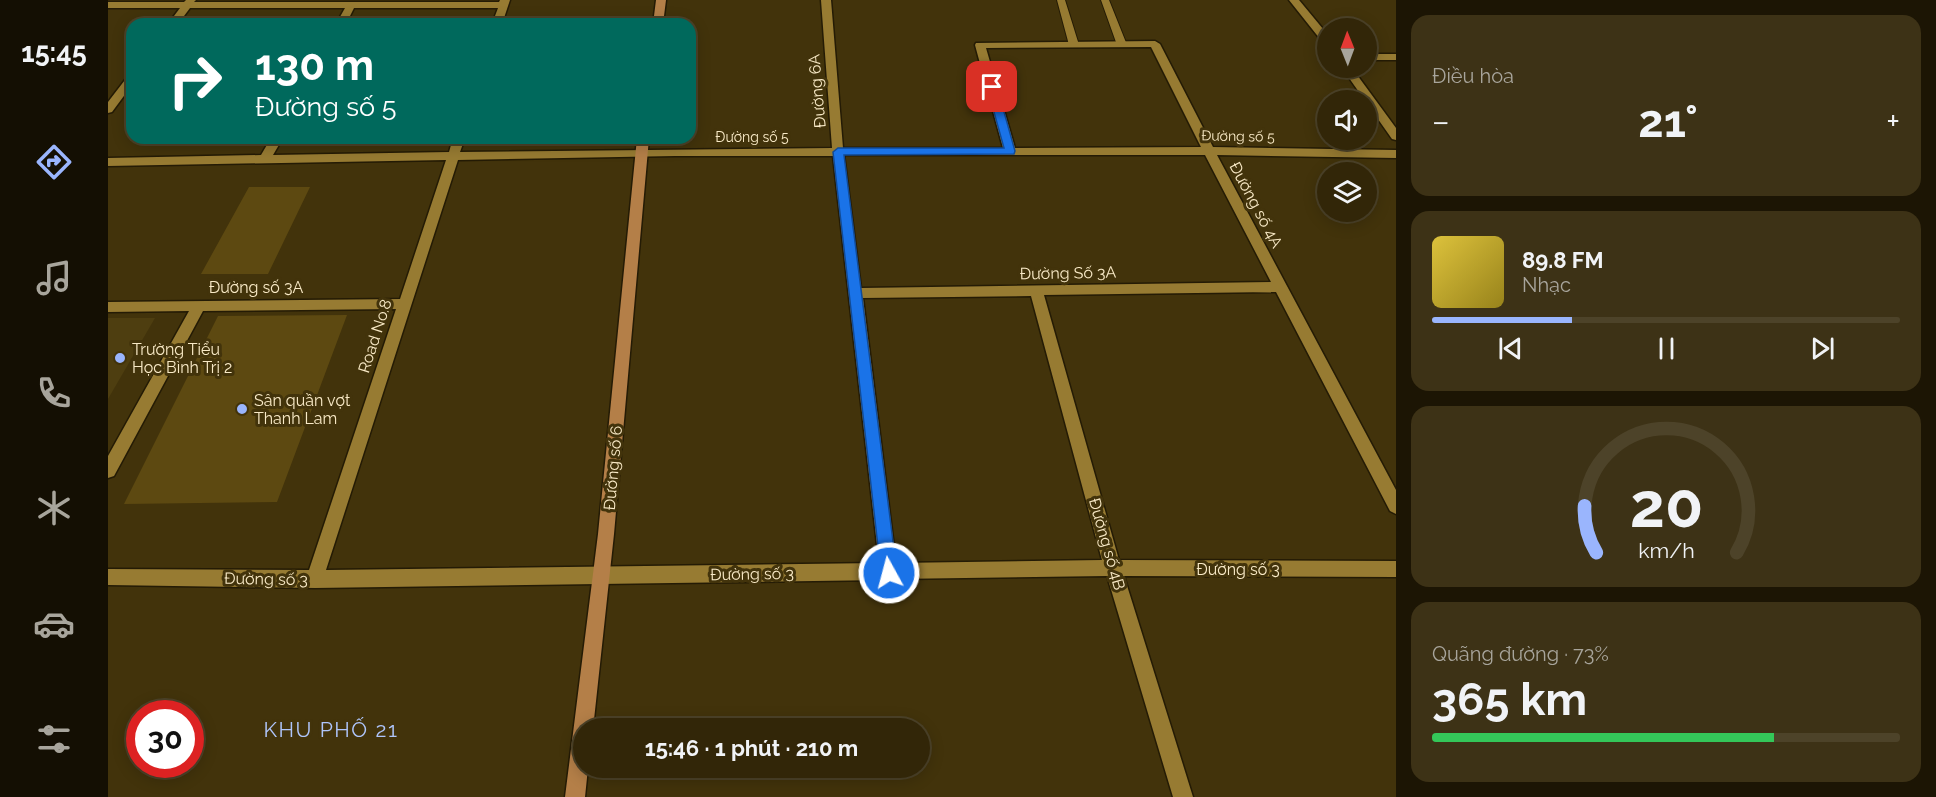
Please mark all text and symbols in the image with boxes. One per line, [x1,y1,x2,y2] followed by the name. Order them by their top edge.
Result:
[1317,18,1377,78] north arrow
[1317,18,1377,222] map controls
[21,37,87,68] text: 15:45
[255,41,374,90] text: 130 m
[156,42,234,120] icon: right
[804,53,830,129] street label: Đường 6A
[966,61,1017,112] pin
[1432,64,1514,88] text: Điều hòa
[975,70,1008,103] icon: arrive
[1317,90,1377,150] button: sound
[255,91,397,122] text: Đường số 5
[1638,95,1698,148] text: 21°
[1432,102,1450,141] text: −
[1886,102,1900,141] text: +
[1201,127,1275,145] street label: Đường số 5
[715,129,789,145] street label: Đường số 5
[33,141,75,183] icon: directions
[1225,159,1287,251] street label: Đường số 4A
[1317,162,1377,222] button: layers
[1522,247,1603,273] text: 89.8 FM
[33,257,75,299] icon: music
[1020,263,1117,283] street label: Đường Số 3A
[1522,273,1571,297] text: Nhạc
[209,278,303,297] street label: Đường số 3A
[354,297,396,375] street label: Road No.8
[1494,332,1527,365] icon: previous
[1650,332,1683,365] icon: pause
[1806,332,1839,365] icon: next
[132,340,232,377] place label: Trường Tiểu Học Bình Trị 2
[113,351,127,365] marker: Trường Tiểu Học Bình Trị 2
[33,372,75,414] icon: phone
[254,391,351,428] place label: Sân quần vợt Thanh Lam
[235,402,249,416] marker: Sân quần vợt Thanh Lam
[600,425,626,511] street label: Đường số 6
[1629,468,1703,542] text: 20
[33,487,75,529] icon: climate
[1085,496,1129,592] street label: Đường số 4B
[1638,539,1694,564] text: km/h
[857,541,921,605] position arrow
[1196,560,1280,579] street label: Đường số 3
[710,564,794,584] street label: Đường số 3
[224,569,308,589] street label: Đường số 3
[33,603,75,645] icon: car
[1432,642,1609,666] text: Quãng đường · 73%
[1432,673,1587,726] text: 365 km
[126,700,204,778] speed limit sign: 30
[264,717,398,742] district label: KHU PHỐ 21
[33,718,75,760] icon: filters
[645,735,858,761] text: 15:46 · 1 phút · 210 m

